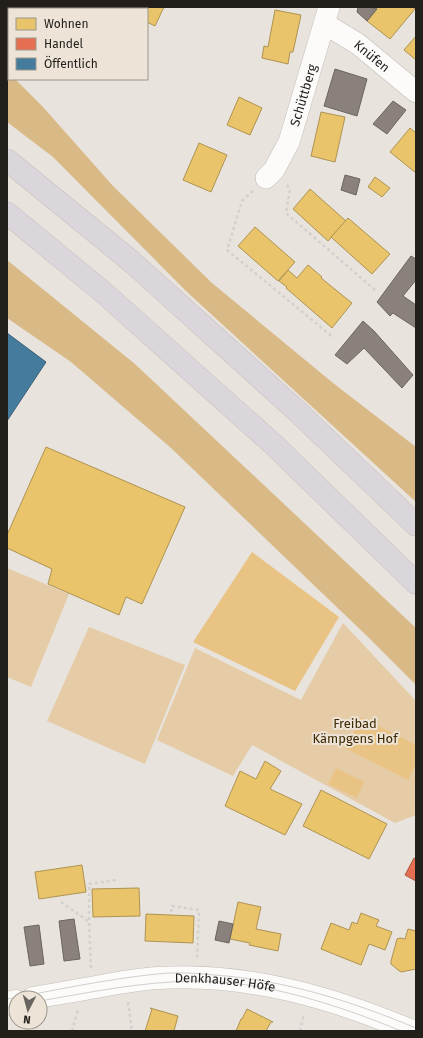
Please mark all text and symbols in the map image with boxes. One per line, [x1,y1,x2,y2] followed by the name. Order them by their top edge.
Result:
[8,8,148,80] legend
[44,17,88,31] text: Wohnen
[44,37,83,51] text: Handel
[351,37,393,75] street label: Knüfen
[44,55,98,71] text: Öffentlich
[287,62,319,128] street label: Schüttberg
[312,716,399,746] park label: Freibad Kämpgens Hof
[175,970,277,994] street label: Denkhauser Höfe
[8,990,48,1030] north arrow
[23,1013,31,1026] text: N

